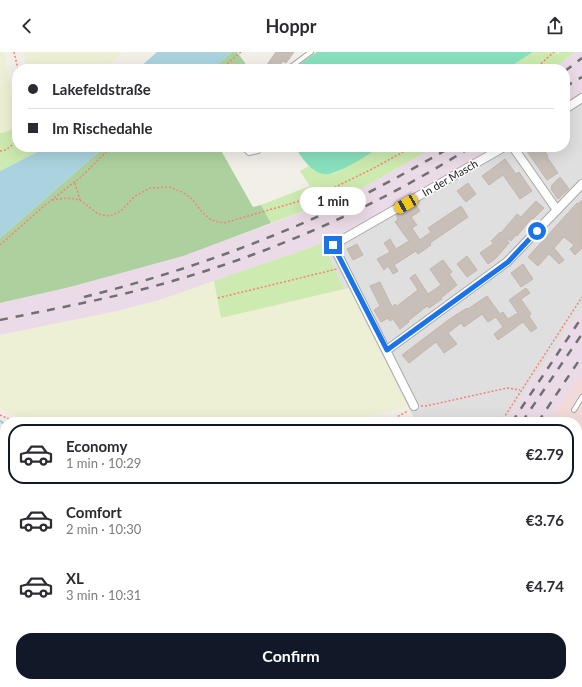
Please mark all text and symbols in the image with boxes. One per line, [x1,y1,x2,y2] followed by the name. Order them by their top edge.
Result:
[16,15,38,37] icon: back
[265,15,317,37] text: Hoppr
[544,15,566,37] icon: share
[52,80,151,98] text: Lakefeldstraße
[52,119,153,137] text: Im Rischedahle
[420,156,480,199] street label: In der Masch
[300,187,366,215] callout: 1 min
[317,193,349,209] text: 1 min
[393,193,419,215] car
[528,222,546,240] route start
[324,236,342,254] route end
[18,436,54,472] icon: car
[66,437,127,455] text: Economy
[526,445,564,463] text: €2.79
[66,455,141,471] text: 1 min · 10:29
[18,502,54,538] icon: car
[66,503,122,521] text: Comfort
[526,511,564,529] text: €3.76
[66,521,141,537] text: 2 min · 10:30
[18,568,54,604] icon: car
[66,569,84,587] text: XL
[526,577,564,595] text: €4.74
[66,587,141,603] text: 3 min · 10:31
[16,633,566,679] button: Confirm

